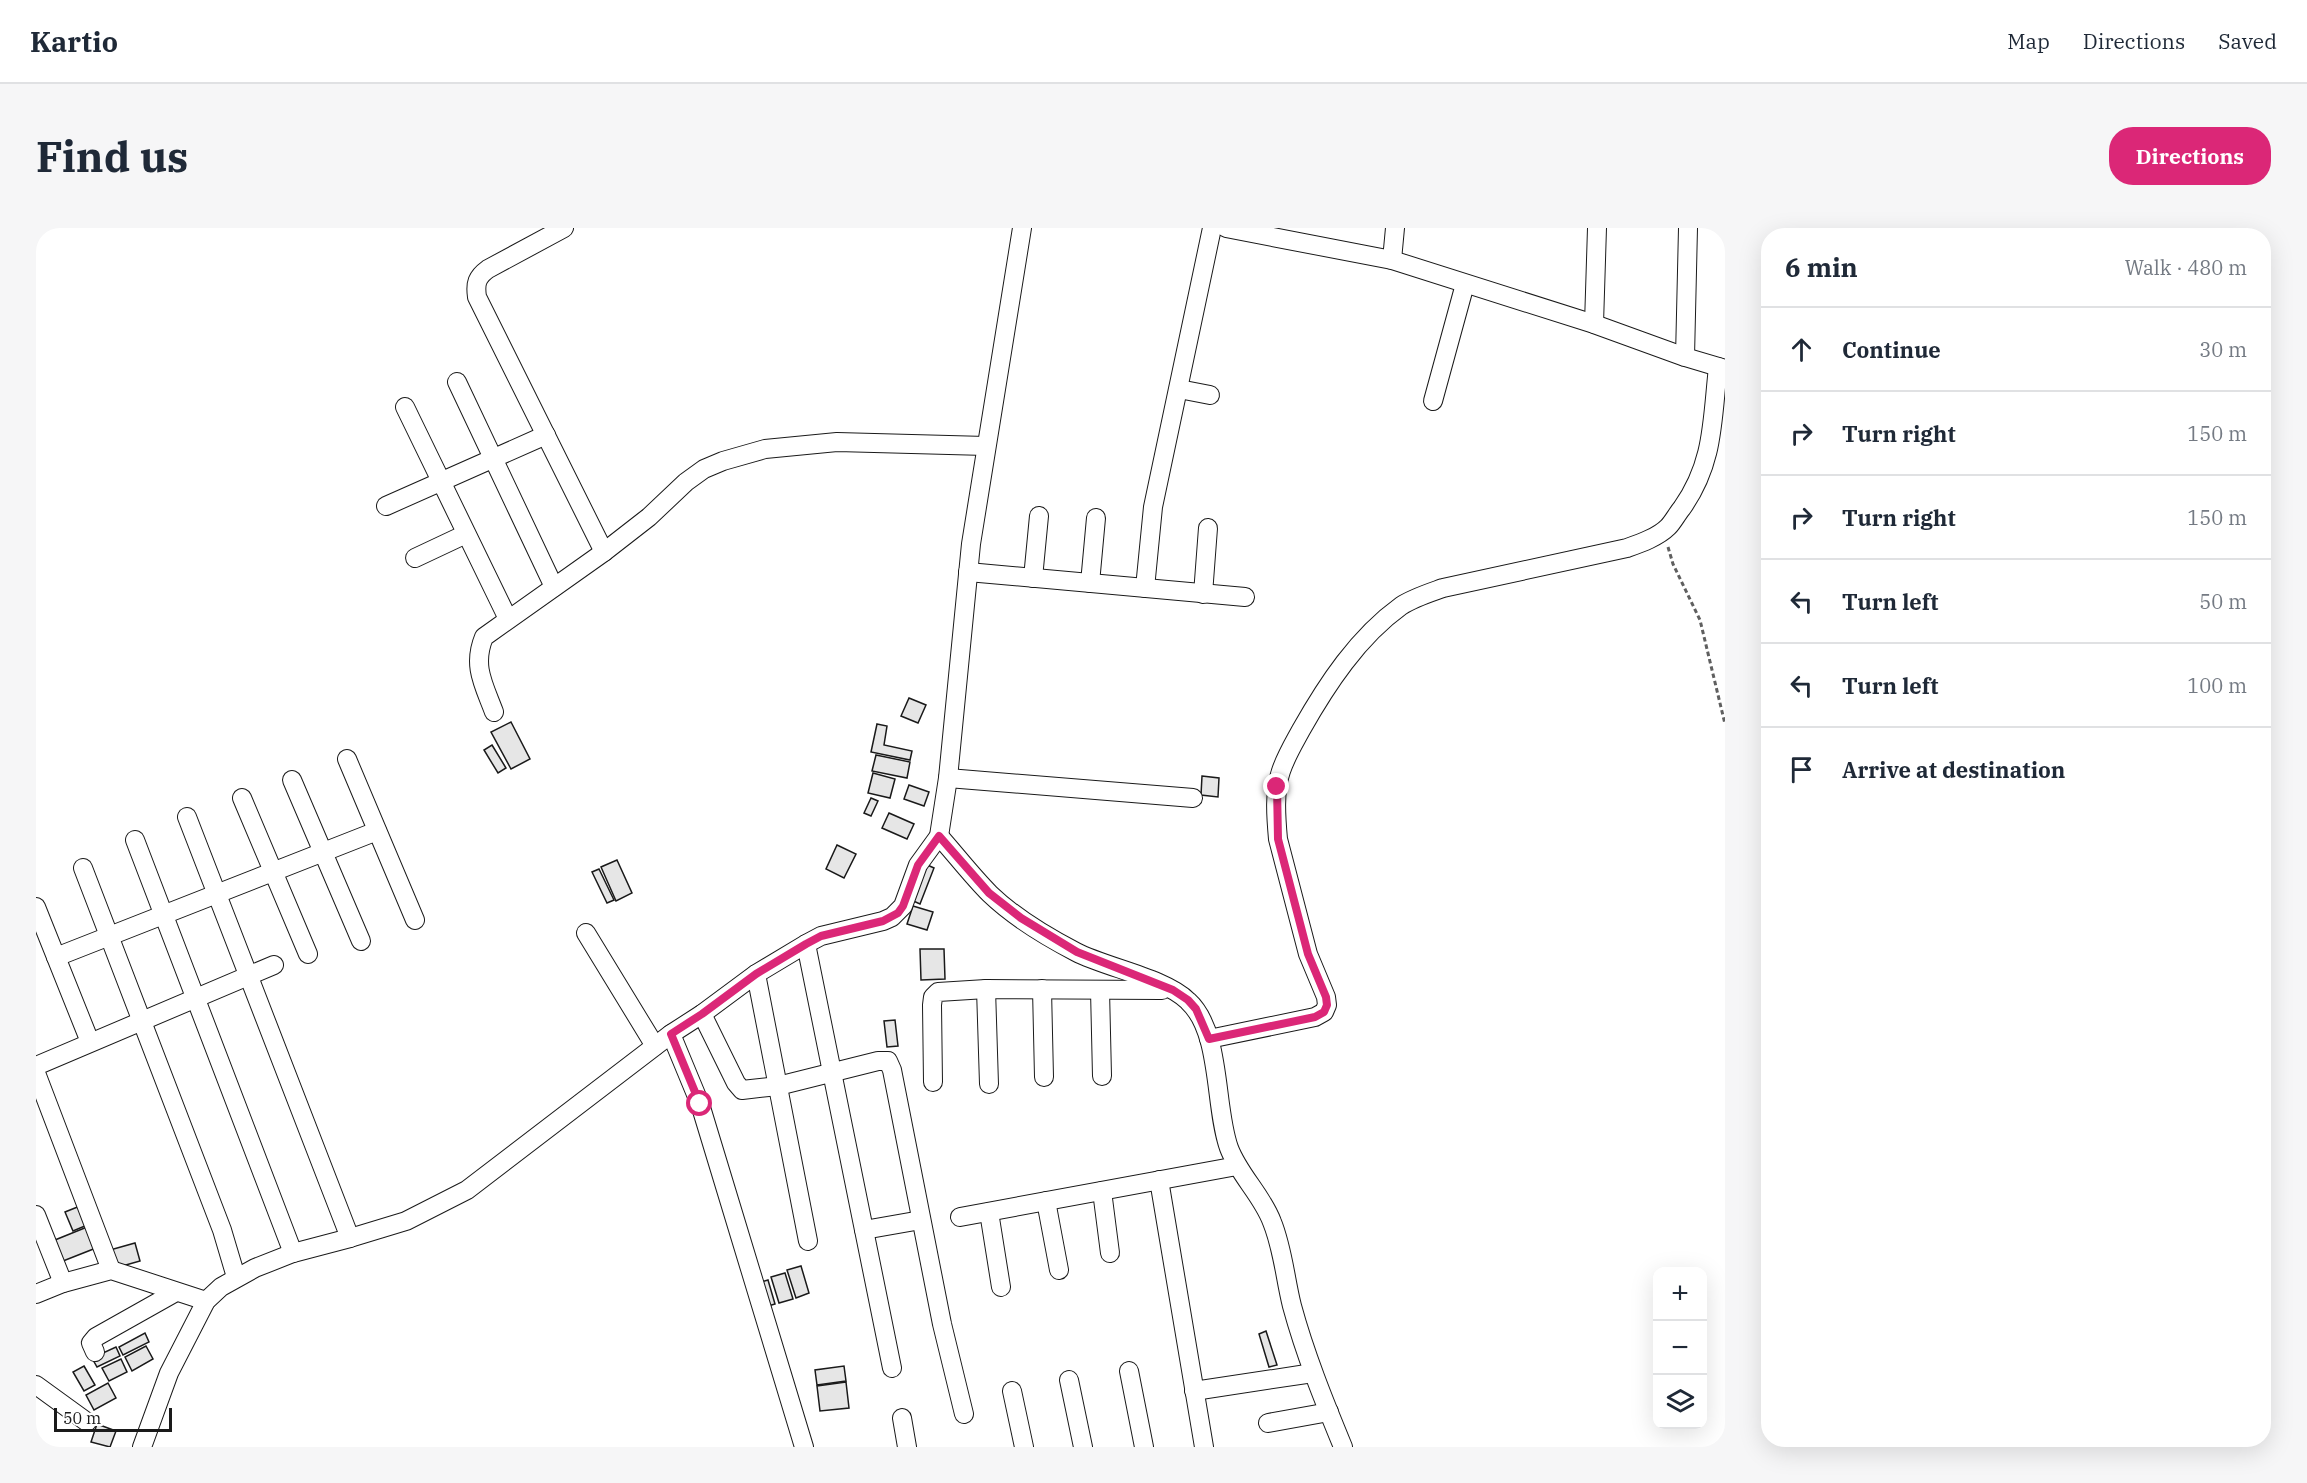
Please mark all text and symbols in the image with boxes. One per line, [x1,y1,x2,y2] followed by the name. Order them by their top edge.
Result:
[30,23,118,60] text: Kartio
[2007,27,2050,55] text: Map
[2083,27,2185,55] text: Directions
[2218,27,2277,55] text: Saved
[2109,127,2271,185] button: Directions
[36,129,188,184] text: Find us
[1785,250,1858,284] text: 6 min
[2125,254,2247,281] text: Walk · 480 m
[1785,333,1818,366] icon: ahead
[1842,335,1941,364] text: Continue
[2199,336,2247,363] text: 30 m
[1785,417,1818,450] icon: right
[1842,419,1956,448] text: Turn right
[2187,420,2247,447] text: 150 m
[1785,501,1818,534] icon: right
[1842,503,1956,532] text: Turn right
[2187,504,2247,531] text: 150 m
[1785,585,1818,618] icon: left
[1842,587,1938,616] text: Turn left
[2199,588,2247,615] text: 50 m
[1785,669,1818,702] icon: left
[1842,671,1938,700] text: Turn left
[2187,672,2247,699] text: 100 m
[1785,753,1818,786] icon: arrive
[1842,755,2065,784] text: Arrive at destination
[1263,773,1289,799] route end
[686,1090,712,1116] route start
[1653,1267,1707,1429] map controls
[1653,1267,1707,1321] button: +
[1653,1321,1707,1375] button: −
[1653,1375,1707,1429] button: layers
[54,1405,172,1432] scale bar
[63,1408,101,1428] text: 50 m

